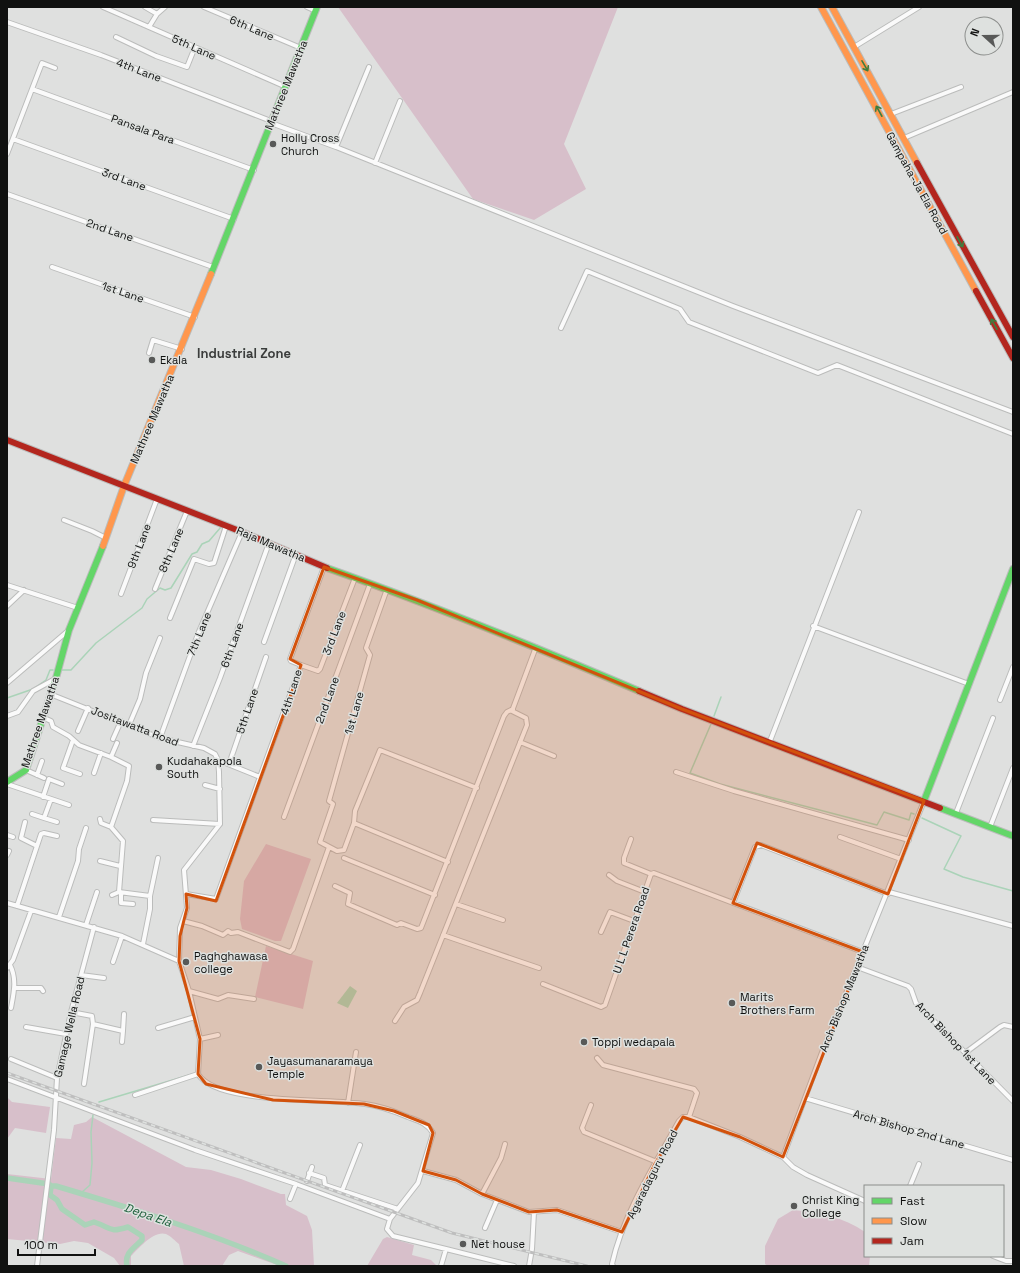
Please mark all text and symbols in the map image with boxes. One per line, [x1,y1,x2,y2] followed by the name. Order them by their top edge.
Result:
[228,12,276,44] street label: 6th Lane
[964,16,1004,56] north arrow
[967,26,983,38] text: N
[170,31,218,63] street label: 5th Lane
[262,37,311,132] street label: Mathree Mawatha
[115,55,163,85] street label: 4th Lane
[861,60,869,72] one-way arrow
[874,106,882,118] one-way arrow
[109,111,177,147] street label: Pansala Para
[883,129,951,237] street label: Gampaha-Ja Ela Road
[281,131,340,158] place label: Holly Cross Church
[268,139,278,149] marker: Holly Cross Church
[100,165,148,193] street label: 3rd Lane
[85,215,135,245] street label: 2nd Lane
[956,236,964,248] one-way arrow
[100,278,146,306] street label: 1st Lane
[990,318,998,330] one-way arrow
[197,345,291,362] district label: Industrial Zone
[160,353,188,367] place label: Ekala
[147,355,157,365] marker: Ekala
[127,372,177,466] street label: Mathree Mawatha
[124,522,154,570] street label: 9th Lane
[234,523,308,565] street label: Raja Mawatha
[155,526,187,574] street label: 8th Lane
[319,609,349,657] street label: 3rd Lane
[184,610,214,658] street label: 7th Lane
[217,621,247,669] street label: 6th Lane
[277,667,305,717] street label: 4th Lane
[18,674,62,770] street label: Mathree Mawatha
[312,675,342,725] street label: 2nd Lane
[233,687,261,735] street label: 5th Lane
[341,690,367,736] street label: 1st Lane
[89,703,181,749] street label: Jositawatta Road
[167,754,243,781] place label: Kudahakapola South
[154,762,164,772] marker: Kudahakapola South
[610,885,652,975] street label: U L L Perera Road
[816,942,872,1054] street label: Arch Bishop Mawatha
[194,949,268,976] place label: Paghghawasa college
[181,957,191,967] marker: Paghghawasa college
[51,975,87,1079] street label: Gamage Wella Road
[740,990,815,1017] place label: Marits Brothers Farm
[727,998,737,1008] marker: Marits Brothers Farm
[913,999,999,1087] street label: Arch Bishop 1st Lane
[592,1035,676,1049] place label: Toppi wedapala
[579,1037,589,1047] marker: Toppi wedapala
[267,1054,373,1081] place label: Jayasumanaramaya Temple
[254,1062,264,1072] marker: Jayasumanaramaya Temple
[852,1106,966,1152] street label: Arch Bishop 2nd Lane
[623,1127,681,1221] street label: Agaradaguru Road
[864,1185,1004,1257] legend
[802,1193,859,1220] place label: Christ King College
[900,1193,925,1209] text: Fast
[122,1199,174,1231] water label: Depa Ela
[789,1201,799,1211] marker: Christ King College
[900,1213,927,1229] text: Slow
[18,1231,95,1257] scale bar
[900,1233,924,1249] text: Jam
[24,1237,58,1253] text: 100 m
[471,1237,525,1251] place label: Net house
[458,1239,468,1249] marker: Net house

